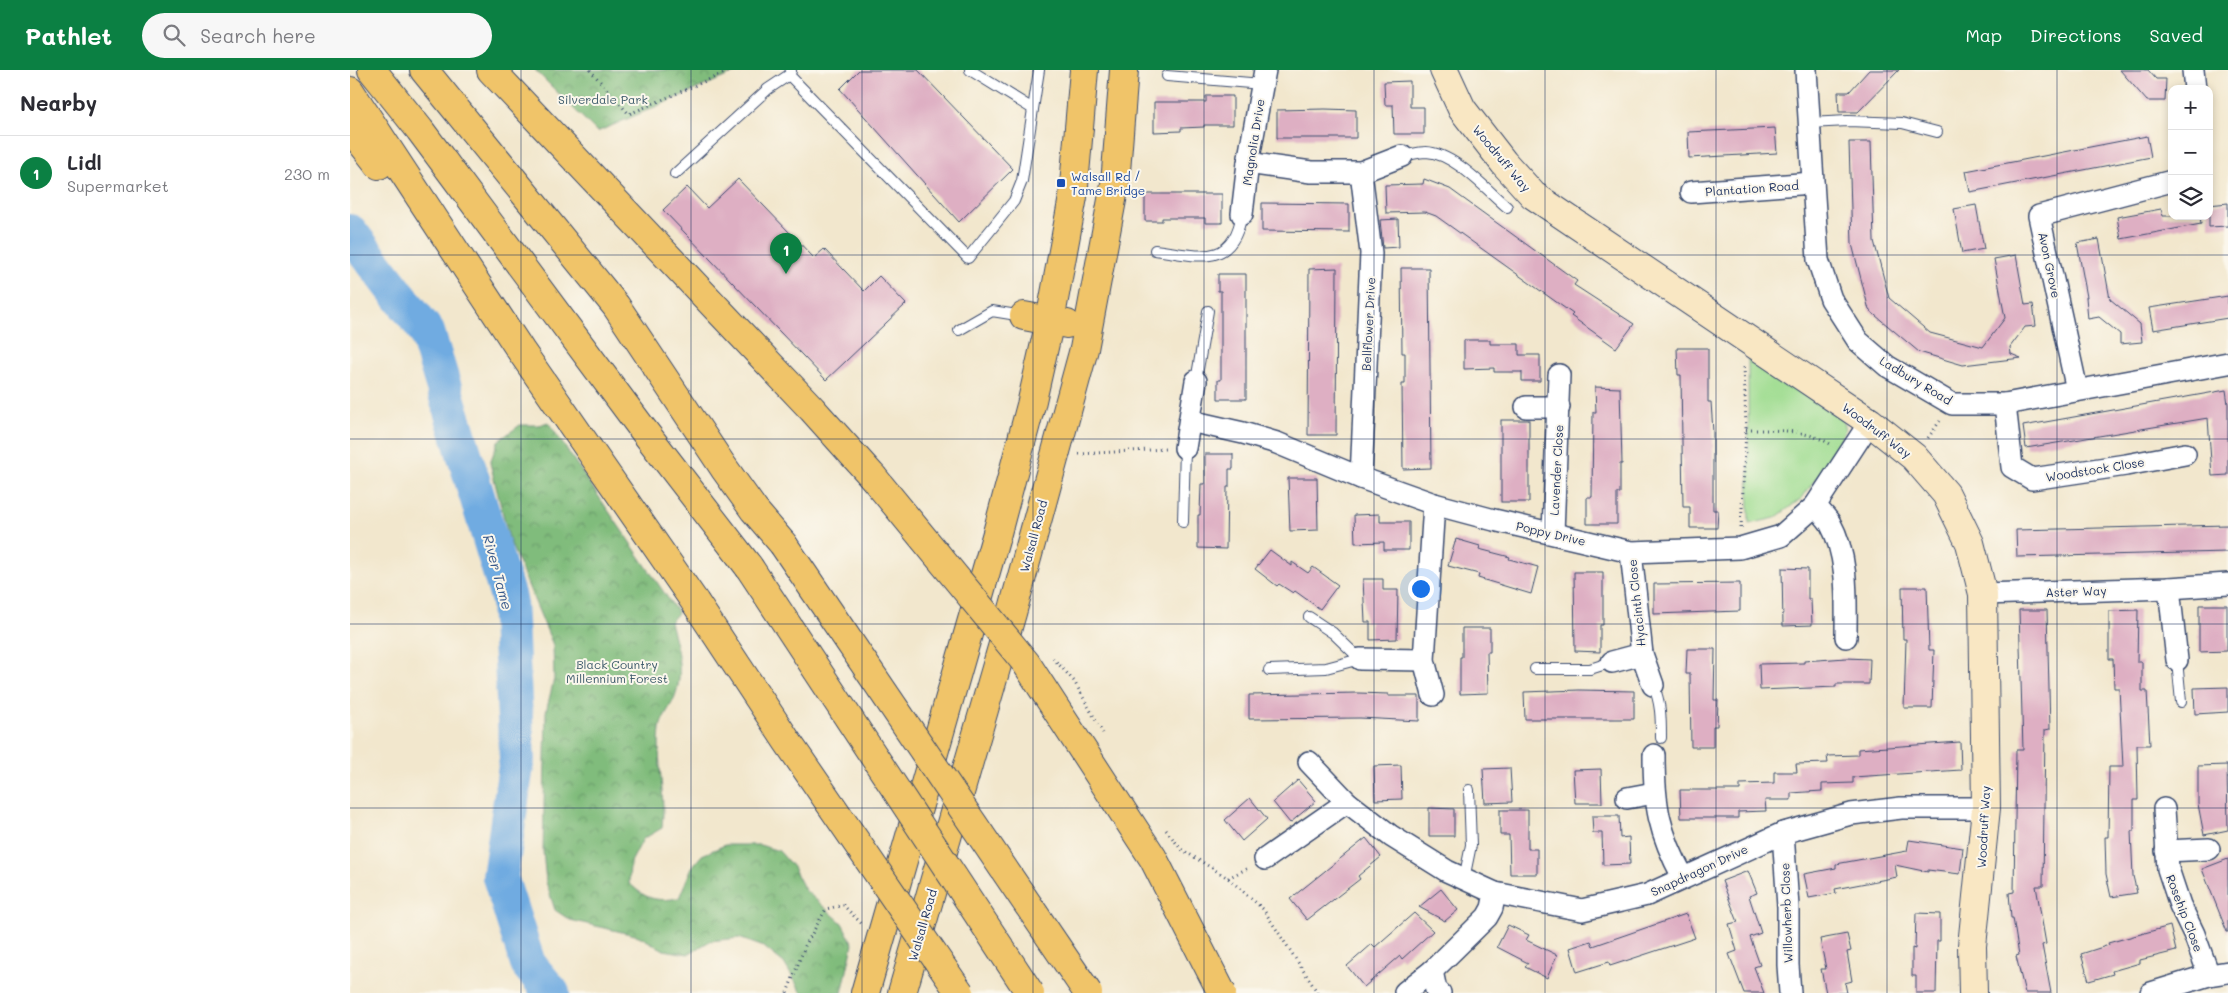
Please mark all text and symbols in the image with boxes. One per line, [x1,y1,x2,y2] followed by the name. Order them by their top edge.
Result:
[142,13,492,58] search box
[25,20,112,51] text: Pathlet
[160,21,188,49] icon: search
[200,23,316,48] text: Search here
[1965,23,2002,47] text: Map
[2030,23,2122,47] text: Directions
[2150,23,2203,47] text: Saved
[2168,85,2213,220] map controls
[2168,85,2213,130] button: +
[20,89,97,116] text: Nearby
[558,91,648,107] park label: Silverdale Park
[1238,98,1268,186] street label: Magnolia Drive
[1469,121,1535,195] street label: Woodruff Way
[2168,130,2213,175] button: −
[67,150,102,175] text: Lidl
[32,163,40,184] text: 1
[284,163,330,184] text: 230 m
[1071,168,1145,198] place label: Walsall Rd / Tame Bridge
[67,175,169,196] text: Supermarket
[2168,175,2213,220] button: layers
[1055,177,1067,189] marker: Walsall Rd / Tame Bridge
[1705,177,1800,199] street label: Plantation Road
[2035,231,2065,299] street label: Avon Grove
[770,233,802,274] pin: 1
[1358,277,1378,371] street label: Bellflower Drive
[1877,352,1955,408] street label: Ladbury Road
[1839,399,1915,461] street label: Woodruff Way
[1546,424,1566,516] street label: Lavender Close
[2044,453,2146,485] street label: Woodstock Close
[1016,498,1050,574] street label: Walsall Road
[1515,517,1587,549] street label: Poppy Drive
[479,532,517,612] water label: River Tame
[1623,559,1649,647] street label: Hyacinth Close
[1408,576,1434,602] your location
[2045,582,2107,600] street label: Aster Way
[566,656,668,686] park label: Black Country Millennium Forest
[1973,785,1993,869] street label: Woodruff Way
[1648,840,1750,900] street label: Snapdragon Drive
[1776,863,1796,963] street label: Willowherb Close
[2163,872,2207,954] street label: Rosehip Close
[904,887,940,963] street label: Walsall Road

